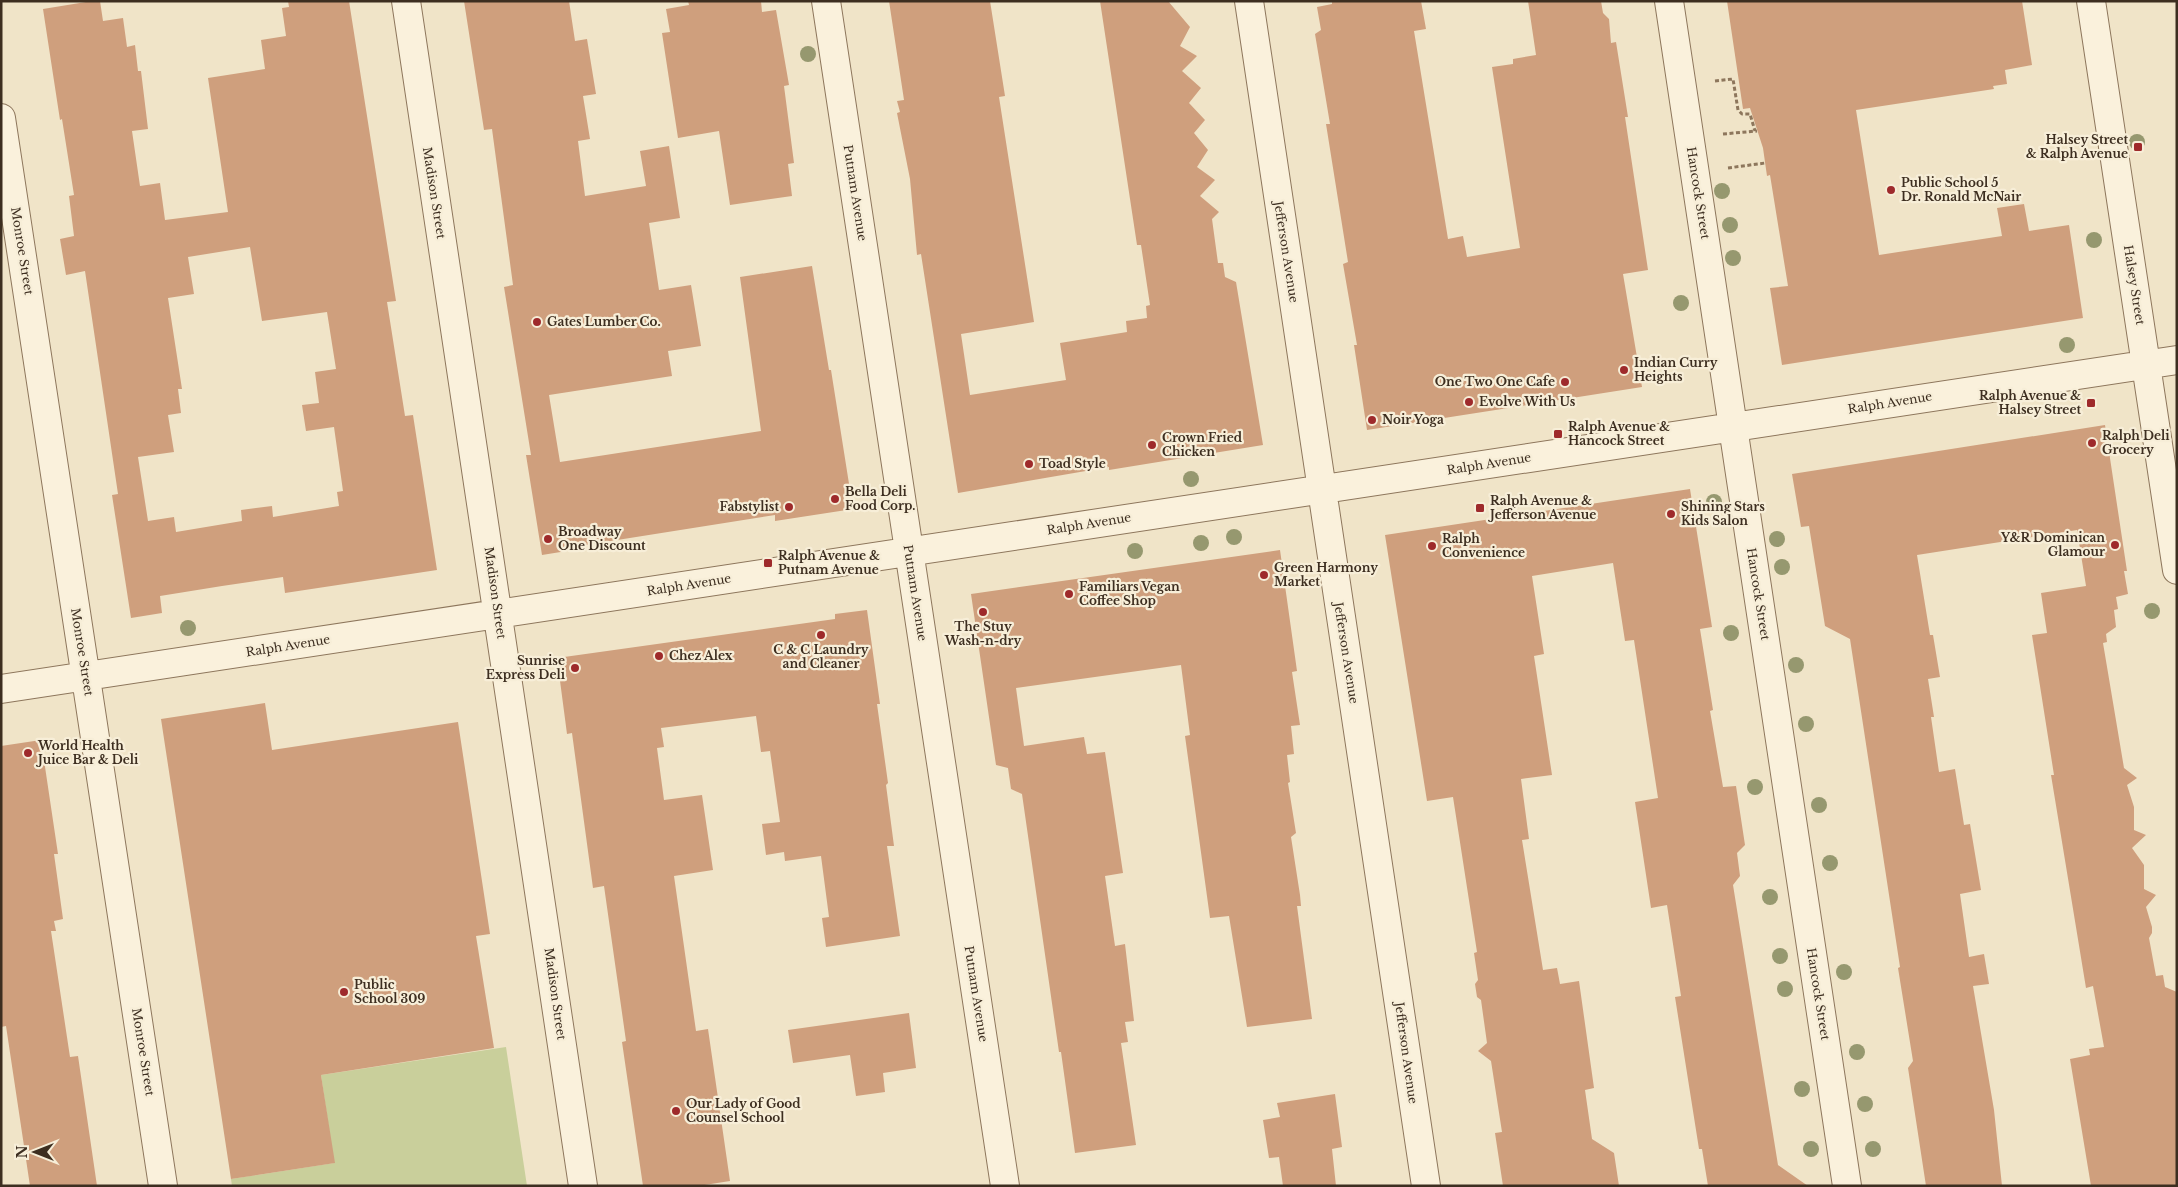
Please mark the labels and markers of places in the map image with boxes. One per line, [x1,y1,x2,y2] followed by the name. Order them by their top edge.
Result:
[2026,132,2128,161] place label: Halsey Street & Ralph Avenue
[2132,141,2144,153] marker: Halsey Street & Ralph Avenue
[1901,175,2021,204] place label: Public School 5 Dr. Ronald McNair
[1885,184,1897,196] marker: Public School 5 Dr. Ronald McNair
[547,314,661,329] place label: Gates Lumber Co.
[531,316,543,328] marker: Gates Lumber Co.
[1634,355,1718,384] place label: Indian Curry Heights
[1618,364,1630,376] marker: Indian Curry Heights
[1435,374,1555,389] place label: One Two One Cafe
[1559,376,1571,388] marker: One Two One Cafe
[1979,388,2081,417] place label: Ralph Avenue & Halsey Street
[1479,394,1576,409] place label: Evolve With Us
[1463,396,1475,408] marker: Evolve With Us
[2085,397,2097,409] marker: Ralph Avenue & Halsey Street
[1382,412,1444,427] place label: Noir Yoga
[1366,414,1378,426] marker: Noir Yoga
[1568,419,1670,448] place label: Ralph Avenue & Hancock Street
[1552,428,1564,440] marker: Ralph Avenue & Hancock Street
[2102,428,2170,457] place label: Ralph Deli Grocery
[1162,430,1243,459] place label: Crown Fried Chicken
[2086,437,2098,449] marker: Ralph Deli Grocery
[1146,439,1158,451] marker: Crown Fried Chicken
[1039,456,1106,471] place label: Toad Style
[1023,458,1035,470] marker: Toad Style
[845,484,915,513] place label: Bella Deli Food Corp.
[829,493,841,505] marker: Bella Deli Food Corp.
[1487,493,1596,522] place label: Ralph Avenue & Jefferson Avenue
[719,499,779,514] place label: Fabstylist
[1681,499,1765,528] place label: Shining Stars Kids Salon
[783,501,795,513] marker: Fabstylist
[1474,502,1486,514] marker: Ralph Avenue & Jefferson Avenue
[1665,508,1677,520] marker: Shining Stars Kids Salon
[558,524,646,553] place label: Broadway One Discount
[2000,530,2105,559] place label: Y&R Dominican Glamour
[1442,531,1525,560] place label: Ralph Convenience
[542,533,554,545] marker: Broadway One Discount
[2109,539,2121,551] marker: Y&R Dominican Glamour
[1426,540,1438,552] marker: Ralph Convenience
[778,548,880,577] place label: Ralph Avenue & Putnam Avenue
[762,557,774,569] marker: Ralph Avenue & Putnam Avenue
[1274,560,1378,589] place label: Green Harmony Market
[1258,569,1270,581] marker: Green Harmony Market
[1079,579,1180,608] place label: Familiars Vegan Coffee Shop
[1063,588,1075,600] marker: Familiars Vegan Coffee Shop
[977,606,989,618] marker: The Stuy Wash-n-dry
[944,619,1021,648] place label: The Stuy Wash-n-dry
[815,629,827,641] marker: C & C Laundry and Cleaner
[773,642,869,671] place label: C & C Laundry and Cleaner
[669,648,733,663] place label: Chez Alex
[653,650,665,662] marker: Chez Alex
[486,653,566,682] place label: Sunrise Express Deli
[569,662,581,674] marker: Sunrise Express Deli
[35,738,139,767] place label: World Health Juice Bar & Deli
[22,747,34,759] marker: World Health Juice Bar & Deli
[354,977,425,1006] place label: Public School 309
[338,986,350,998] marker: Public School 309
[686,1096,801,1125] place label: Our Lady of Good Counsel School
[670,1105,682,1117] marker: Our Lady of Good Counsel School

